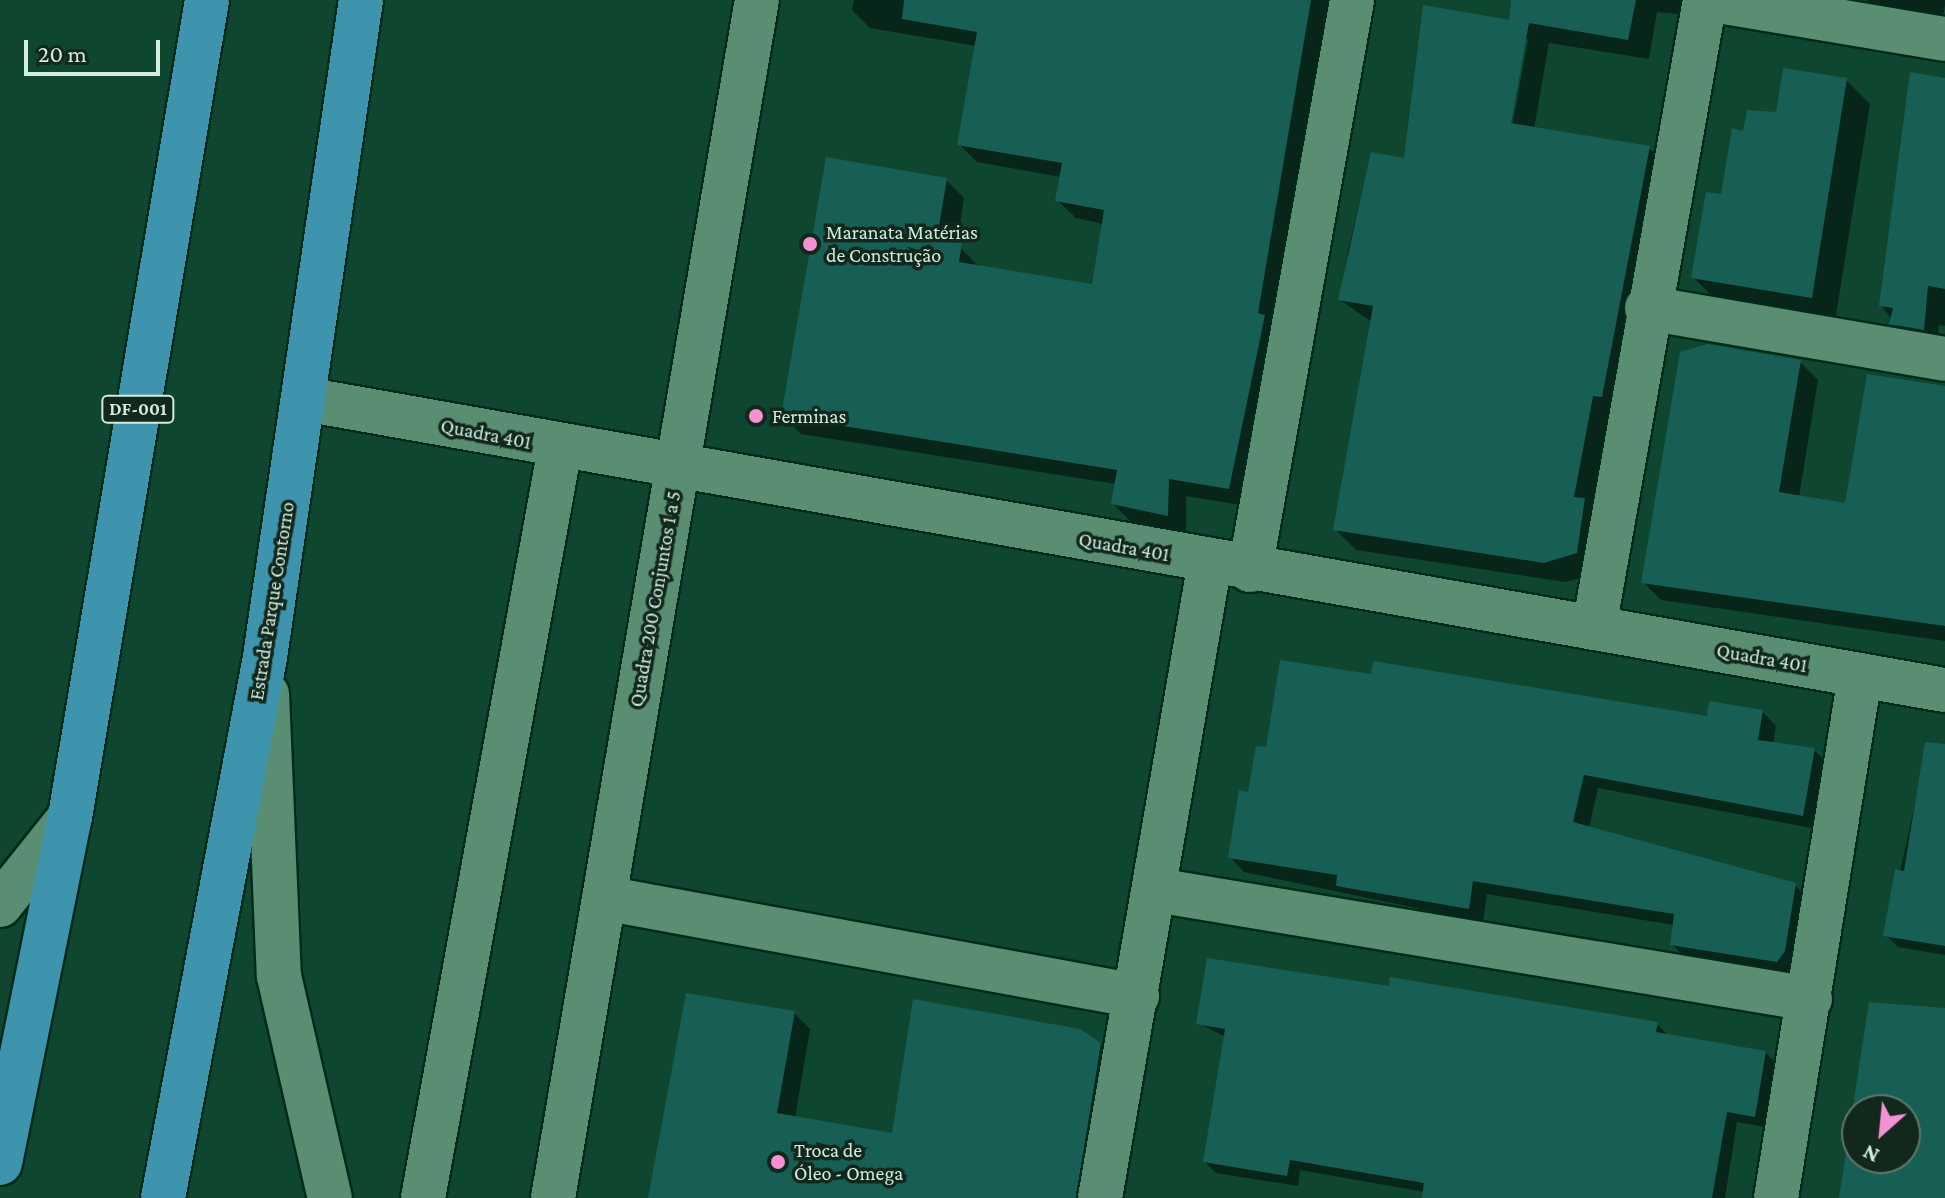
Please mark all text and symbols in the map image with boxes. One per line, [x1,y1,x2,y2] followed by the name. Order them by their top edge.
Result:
[28,24,164,74] scale bar
[38,40,87,67] text: 20 m
[826,220,978,267] place label: Maranata Matérias de Construção
[801,235,819,253] marker: Maranata Matérias de Construção
[100,395,176,423] road number: DF-001
[772,404,846,428] place label: Ferminas
[747,407,765,425] marker: Ferminas
[439,413,533,455] street label: Quadra 401
[624,489,686,709] street label: Quadra 200 Conjuntos 1 a 5
[244,500,300,702] street label: Estrada Parque Contorno
[1077,527,1171,567] street label: Quadra 401
[1715,638,1809,678] street label: Quadra 401
[1841,1094,1921,1174] north arrow
[794,1138,903,1185] place label: Troca de Óleo - Omega
[1858,1140,1883,1169] text: N
[769,1153,787,1171] marker: Troca de Óleo - Omega

